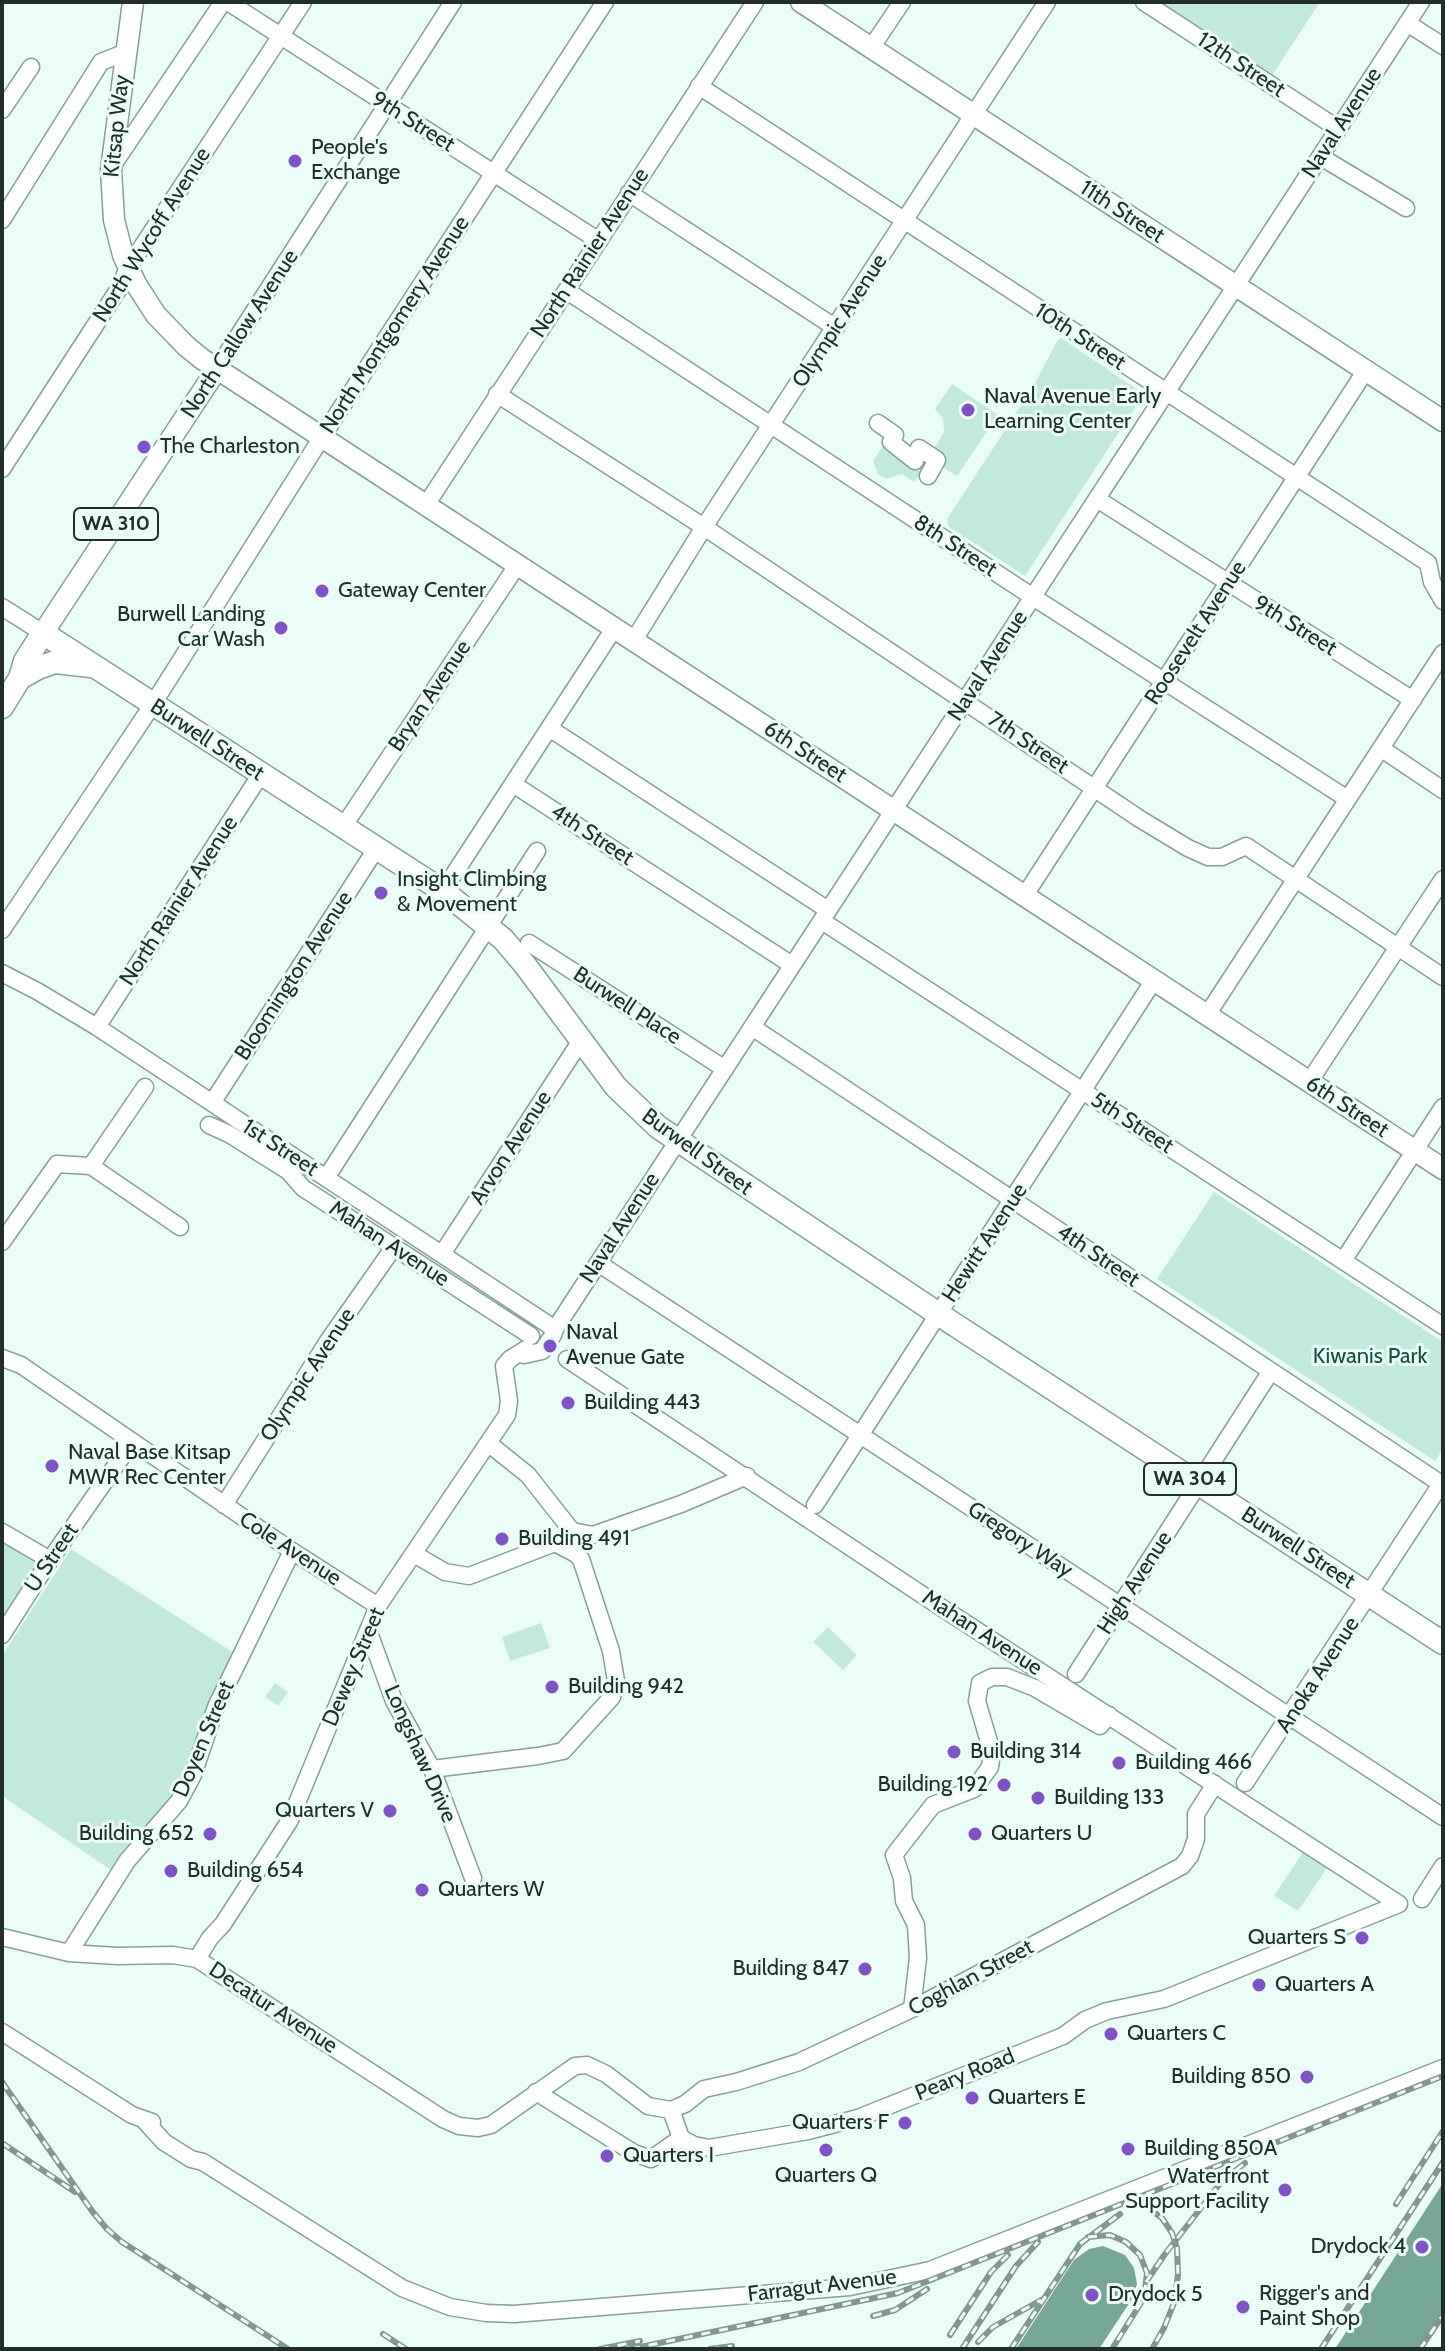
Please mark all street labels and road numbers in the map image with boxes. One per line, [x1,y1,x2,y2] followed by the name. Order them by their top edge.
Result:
[1192,27,1290,103] street label: 12th Street
[1296,63,1388,183] street label: Naval Avenue
[98,73,136,179] street label: Kitsap Way
[366,86,460,158] street label: 9th Street
[88,143,216,327] street label: North Wycoff Avenue
[525,163,655,343] street label: North Rainier Avenue
[1075,175,1169,249] street label: 11th Street
[315,211,475,439] street label: North Montgomery Avenue
[176,245,304,423] street label: North Callow Avenue
[787,249,893,393] street label: Olympic Avenue
[1029,298,1131,376] street label: 10th Street
[74,508,158,540] road number: WA 310
[908,509,1002,583] street label: 8th Street
[1140,556,1252,710] street label: Roosevelt Avenue
[1248,590,1342,662] street label: 9th Street
[942,606,1034,726] street label: Naval Avenue
[383,635,477,757] street label: Bryan Avenue
[145,693,269,787] street label: Burwell Street
[983,706,1073,780] street label: 7th Street
[759,716,851,788] street label: 6th Street
[546,798,638,872] street label: 4th Street
[114,811,244,991] street label: North Rainier Avenue
[230,887,358,1065] street label: Bloomington Avenue
[568,961,686,1051] street label: Burwell Place
[1301,1071,1393,1143] street label: 6th Street
[464,1086,558,1210] street label: Arvon Avenue
[1086,1087,1178,1159] street label: 5th Street
[636,1103,758,1201] street label: Burwell Street
[237,1114,323,1182] street label: 1st Street
[574,1168,666,1288] street label: Naval Avenue
[937,1179,1033,1307] street label: Hewitt Avenue
[324,1195,454,1293] street label: Mahan Avenue
[1052,1219,1144,1293] street label: 4th Street
[255,1303,361,1447] street label: Olympic Avenue
[1144,1463,1236,1495] road number: WA 304
[963,1496,1077,1584] street label: Gregory Way
[1236,1501,1360,1595] street label: Burwell Street
[234,1506,346,1592] street label: Cole Avenue
[19,1519,85,1597] street label: U Street
[1092,1527,1178,1639] street label: High Avenue
[917,1584,1047,1682] street label: Mahan Avenue
[317,1604,391,1730] street label: Dewey Street
[1271,1612,1365,1738] street label: Anoka Avenue
[168,1677,240,1801] street label: Doyen Street
[378,1681,462,1827] street label: Longshaw Drive
[904,1934,1038,2022] street label: Coghlan Street
[204,1957,342,2059] street label: Decatur Avenue
[911,2043,1019,2107] street label: Peary Road
[746,2264,898,2308] street label: Farragut Avenue

